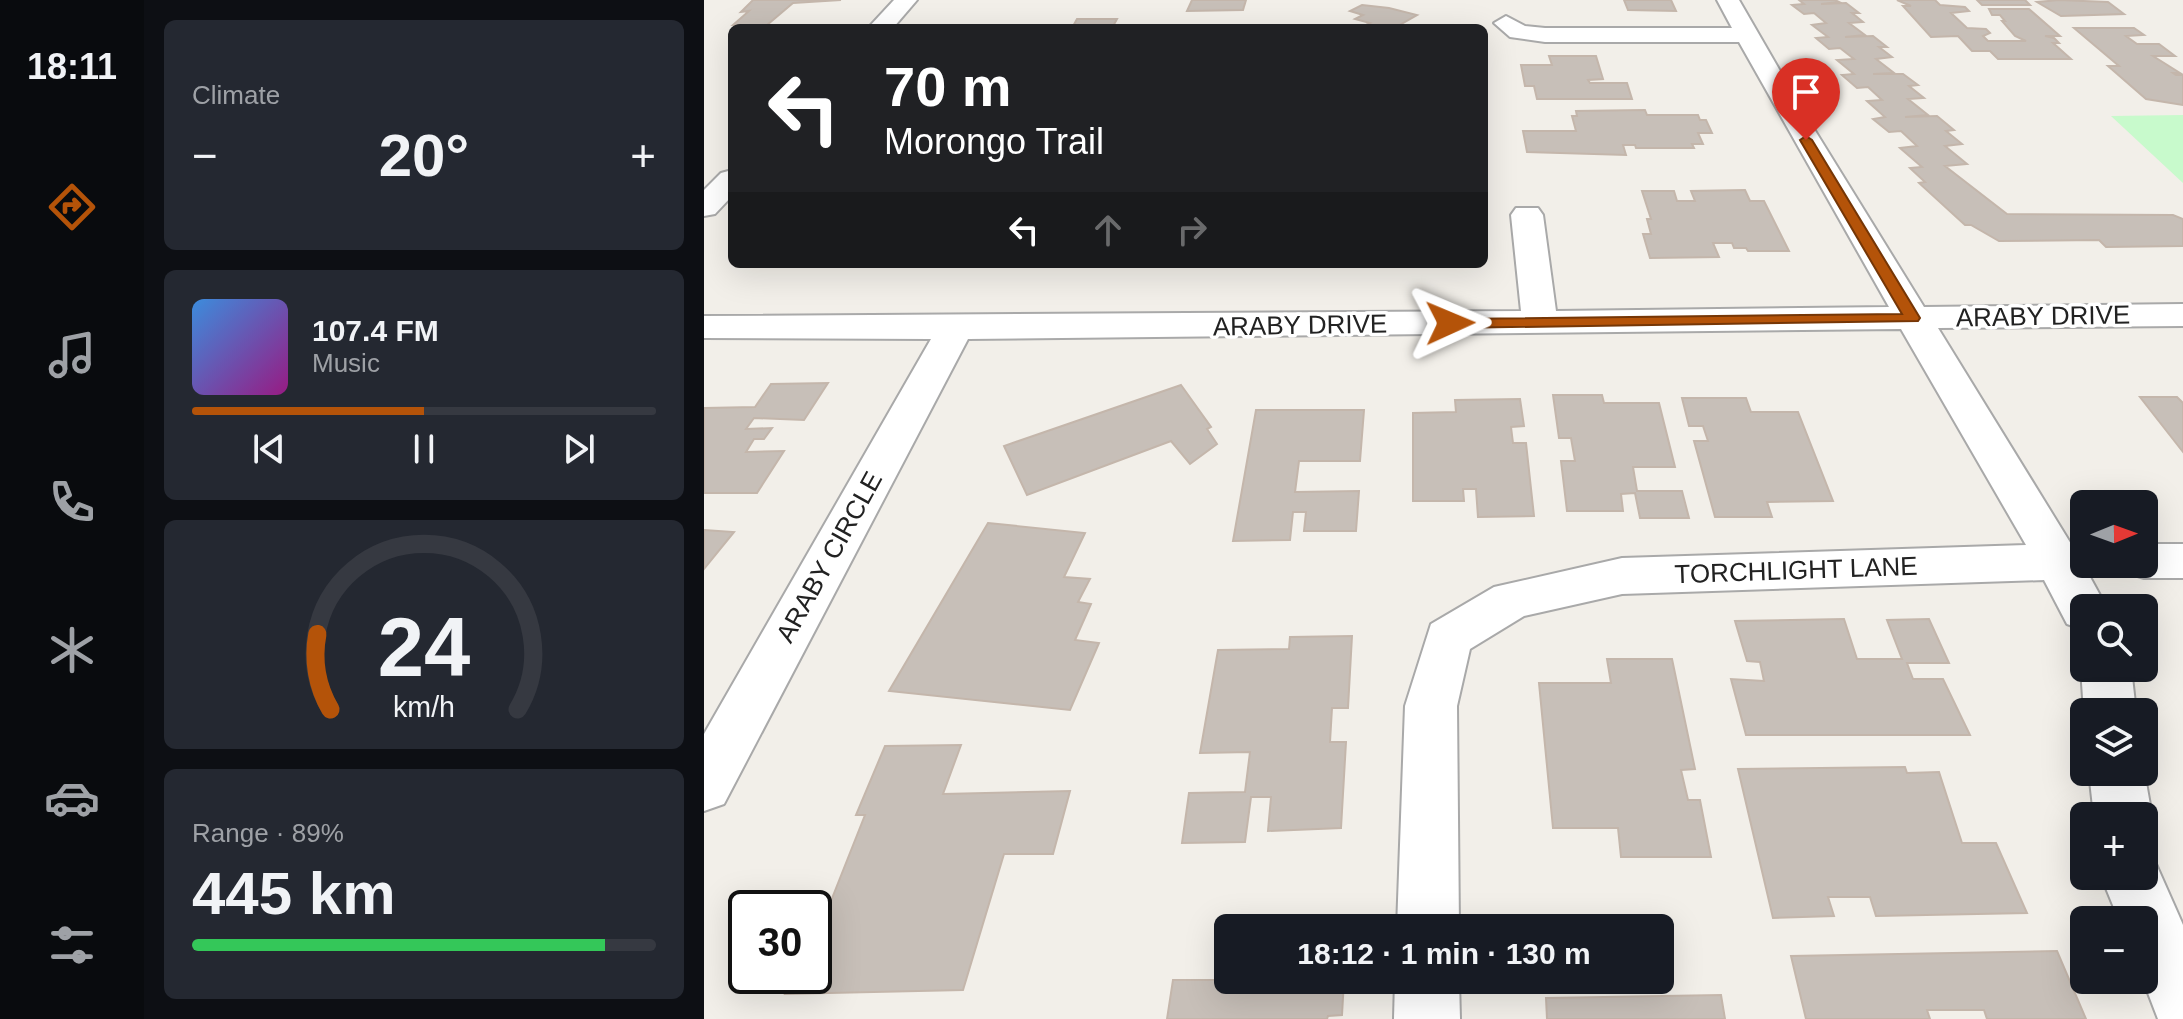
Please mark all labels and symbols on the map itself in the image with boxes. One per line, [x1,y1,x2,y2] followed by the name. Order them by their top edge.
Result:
[1772,58,1840,140] pin
[1408,281,1492,365] position arrow
[1956,299,2130,333] street label: ARABY DRIVE
[1213,308,1387,342] street label: ARABY DRIVE
[770,467,888,647] street label: ARABY CIRCLE
[2070,490,2158,578] north arrow
[1674,551,1918,589] street label: TORCHLIGHT LANE
[728,890,832,994] speed limit sign: 30

